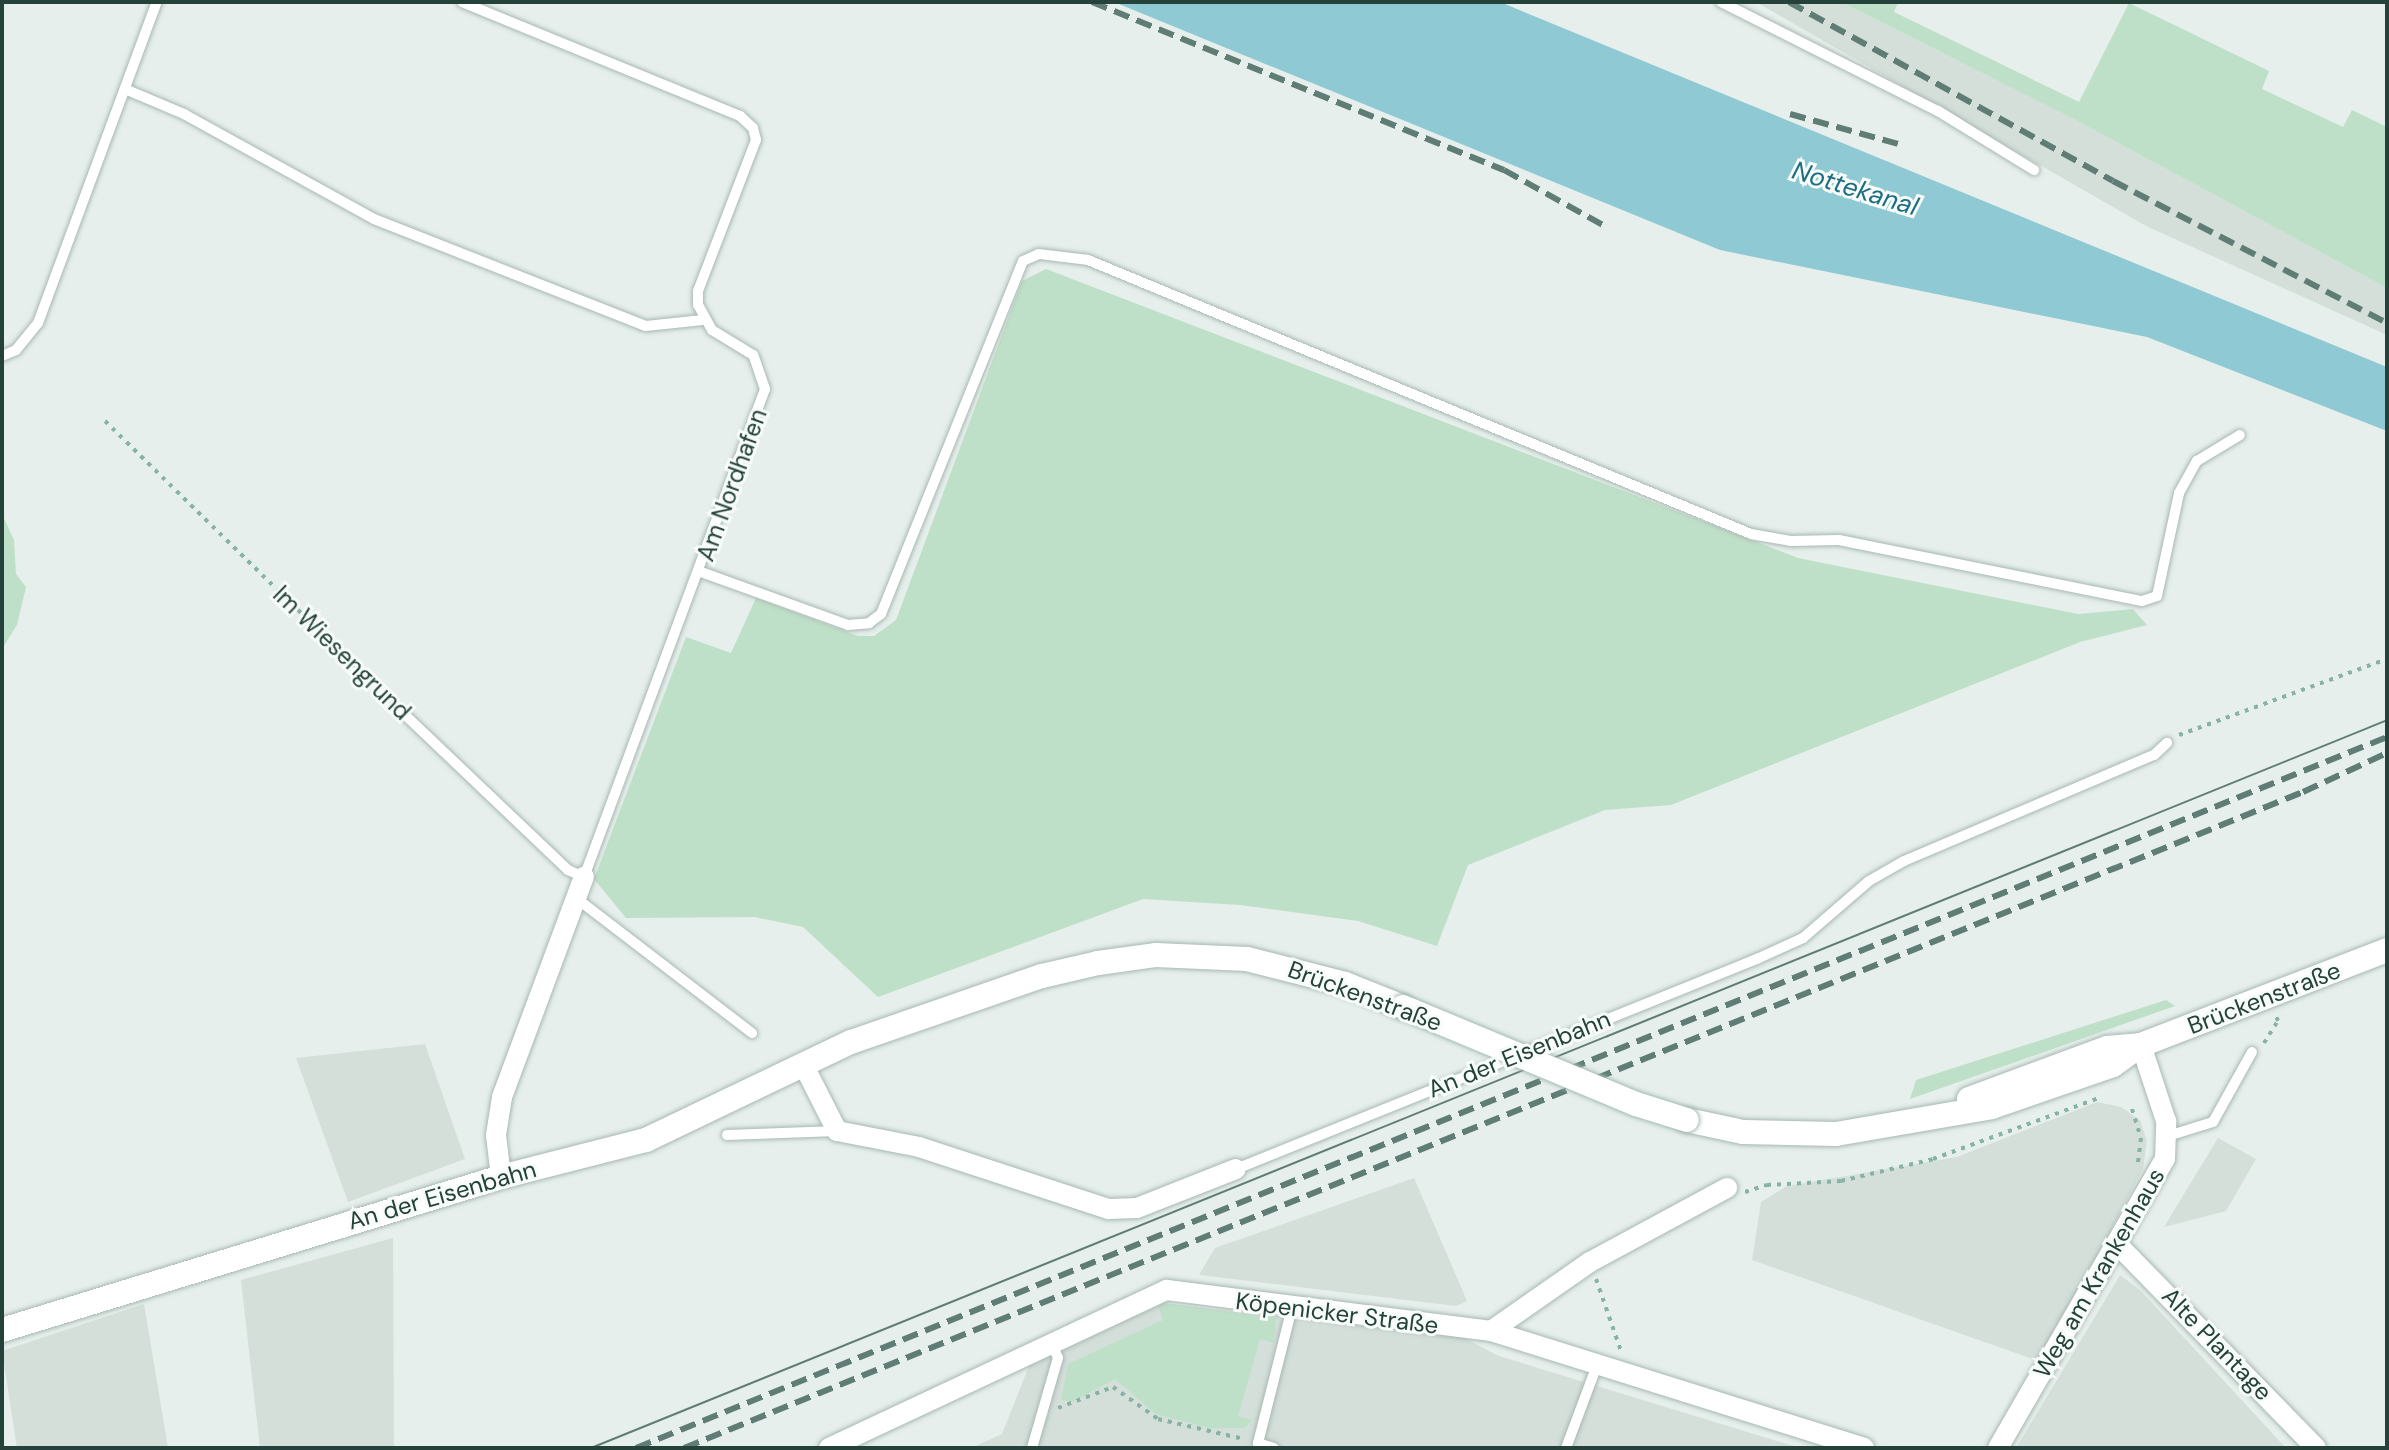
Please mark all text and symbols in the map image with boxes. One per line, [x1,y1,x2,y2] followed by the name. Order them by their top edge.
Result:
[1788,155,1922,223] water label: Nottekanal
[691,405,773,565] street label: Am Nordhafen
[267,580,417,726] street label: Im Wiesengrund
[1284,955,1446,1037] street label: Brückenstraße
[2183,956,2345,1040] street label: Brückenstraße
[1423,1004,1615,1104] street label: An der Eisenbahn
[345,1154,539,1236] street label: An der Eisenbahn
[2027,1163,2171,1383] street label: Weg am Krankenhaus
[2156,1282,2278,1406] street label: Alte Plantage
[1234,1286,1440,1340] street label: Köpenicker Straße

